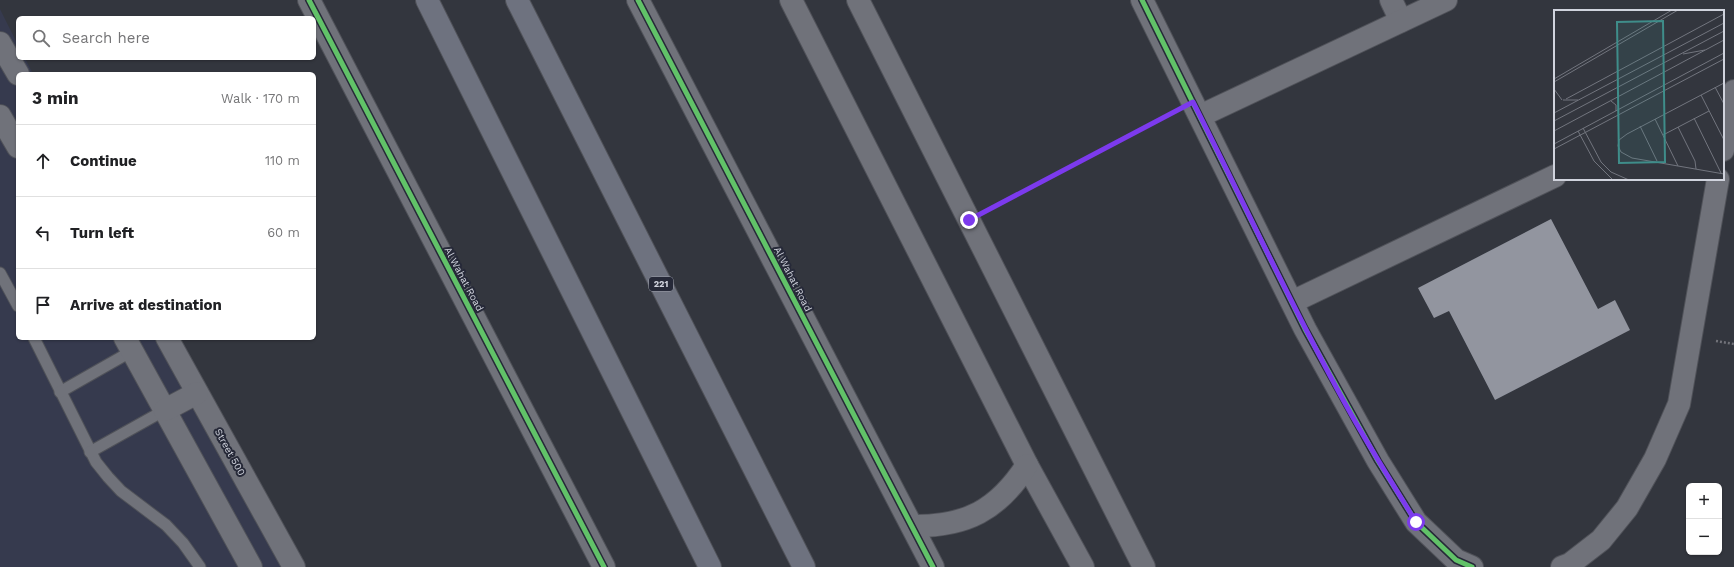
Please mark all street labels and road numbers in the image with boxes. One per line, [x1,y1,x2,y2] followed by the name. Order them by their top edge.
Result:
[442,245,486,313] street label: Al Wahat Road
[772,245,814,313] street label: Al Wahat Road
[649,277,673,291] road number: 221
[213,427,247,477] street label: Street 500

